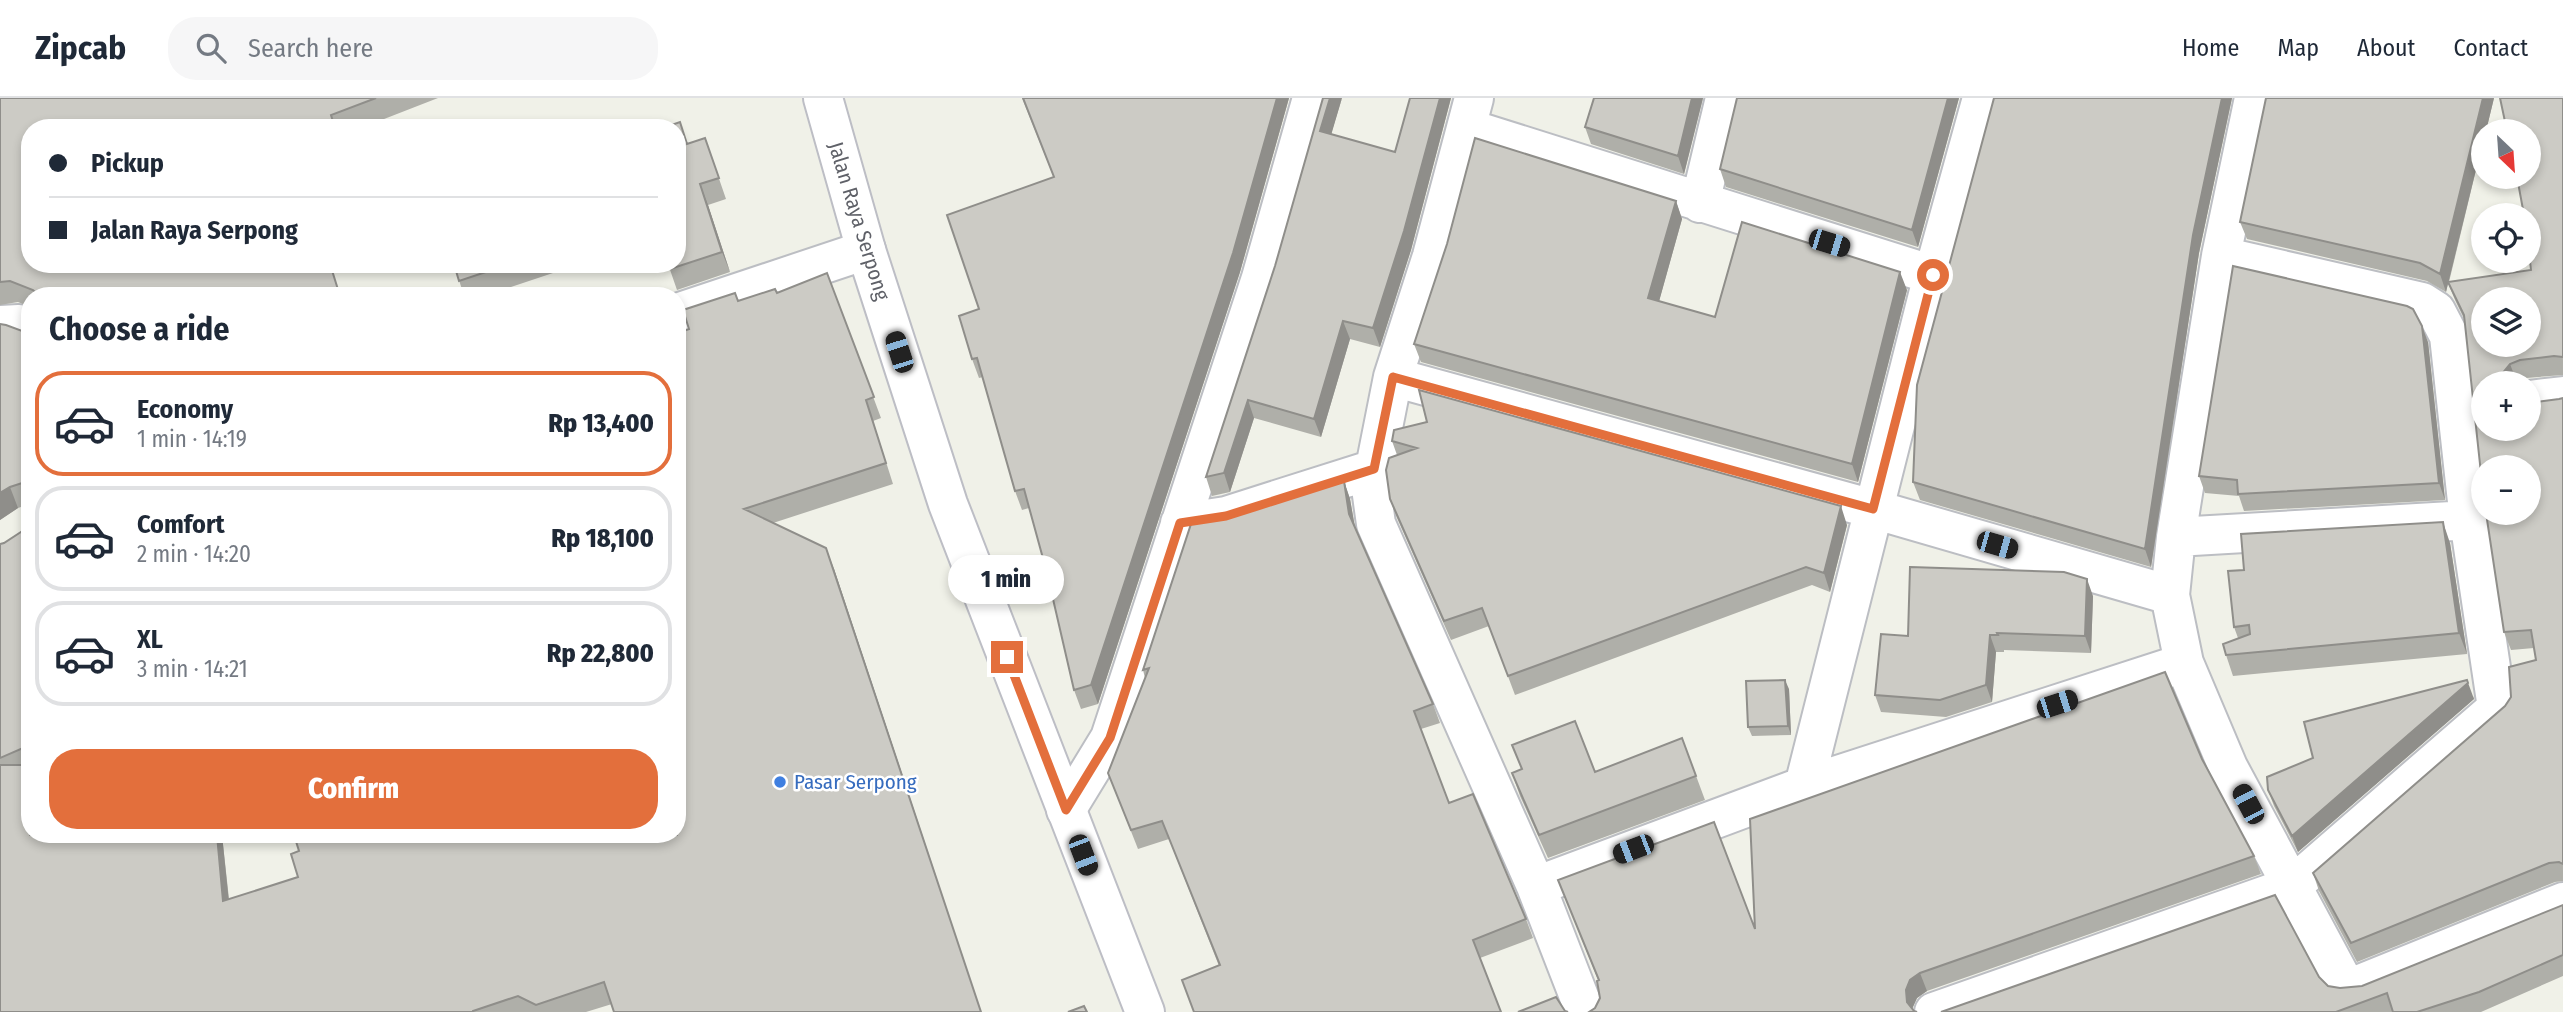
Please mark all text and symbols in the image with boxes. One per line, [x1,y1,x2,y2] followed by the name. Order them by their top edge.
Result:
[168,17,658,80] search box
[35,28,126,68] text: Zipcab
[192,29,230,67] icon: search
[248,33,373,64] text: Search here
[2182,34,2239,62] text: Home
[2277,34,2319,62] text: Map
[2357,34,2415,62] text: About
[2453,34,2528,62] text: Contact
[2471,119,2541,189] north arrow
[2471,119,2541,525] map controls
[823,139,895,303] street label: Jalan Raya Serpong
[91,148,164,179] text: Pickup
[2471,203,2541,273] button: locate
[91,215,298,246] text: Jalan Raya Serpong
[1806,227,1853,259] car
[1917,259,1949,291] route start
[2471,287,2541,357] button: layers
[49,310,230,348] text: Choose a ride
[883,329,916,375] car
[2471,371,2541,441] button: +
[53,392,116,455] icon: car
[137,394,233,425] text: Economy
[548,408,654,439] text: Rp 13,400
[137,425,247,453] text: 1 min · 14:19
[2471,455,2541,525] button: −
[53,507,116,570] icon: car
[137,509,225,540] text: Comfort
[551,523,654,554] text: Rp 18,100
[1974,529,2021,561] car
[137,540,251,568] text: 2 min · 14:20
[949,556,1065,604] callout: 1 min
[981,565,1031,593] text: 1 min
[53,622,116,685] icon: car
[137,624,163,655] text: XL
[547,638,654,669] text: Rp 22,800
[991,641,1023,673] route end
[137,655,248,683] text: 3 min · 14:21
[2034,688,2081,720] car
[49,749,658,829] button: Confirm
[794,769,917,795] place label: Pasar Serpong
[772,774,788,790] marker: Pasar Serpong
[2229,781,2268,827] car
[1066,832,1101,878] car
[1610,832,1657,866] car

